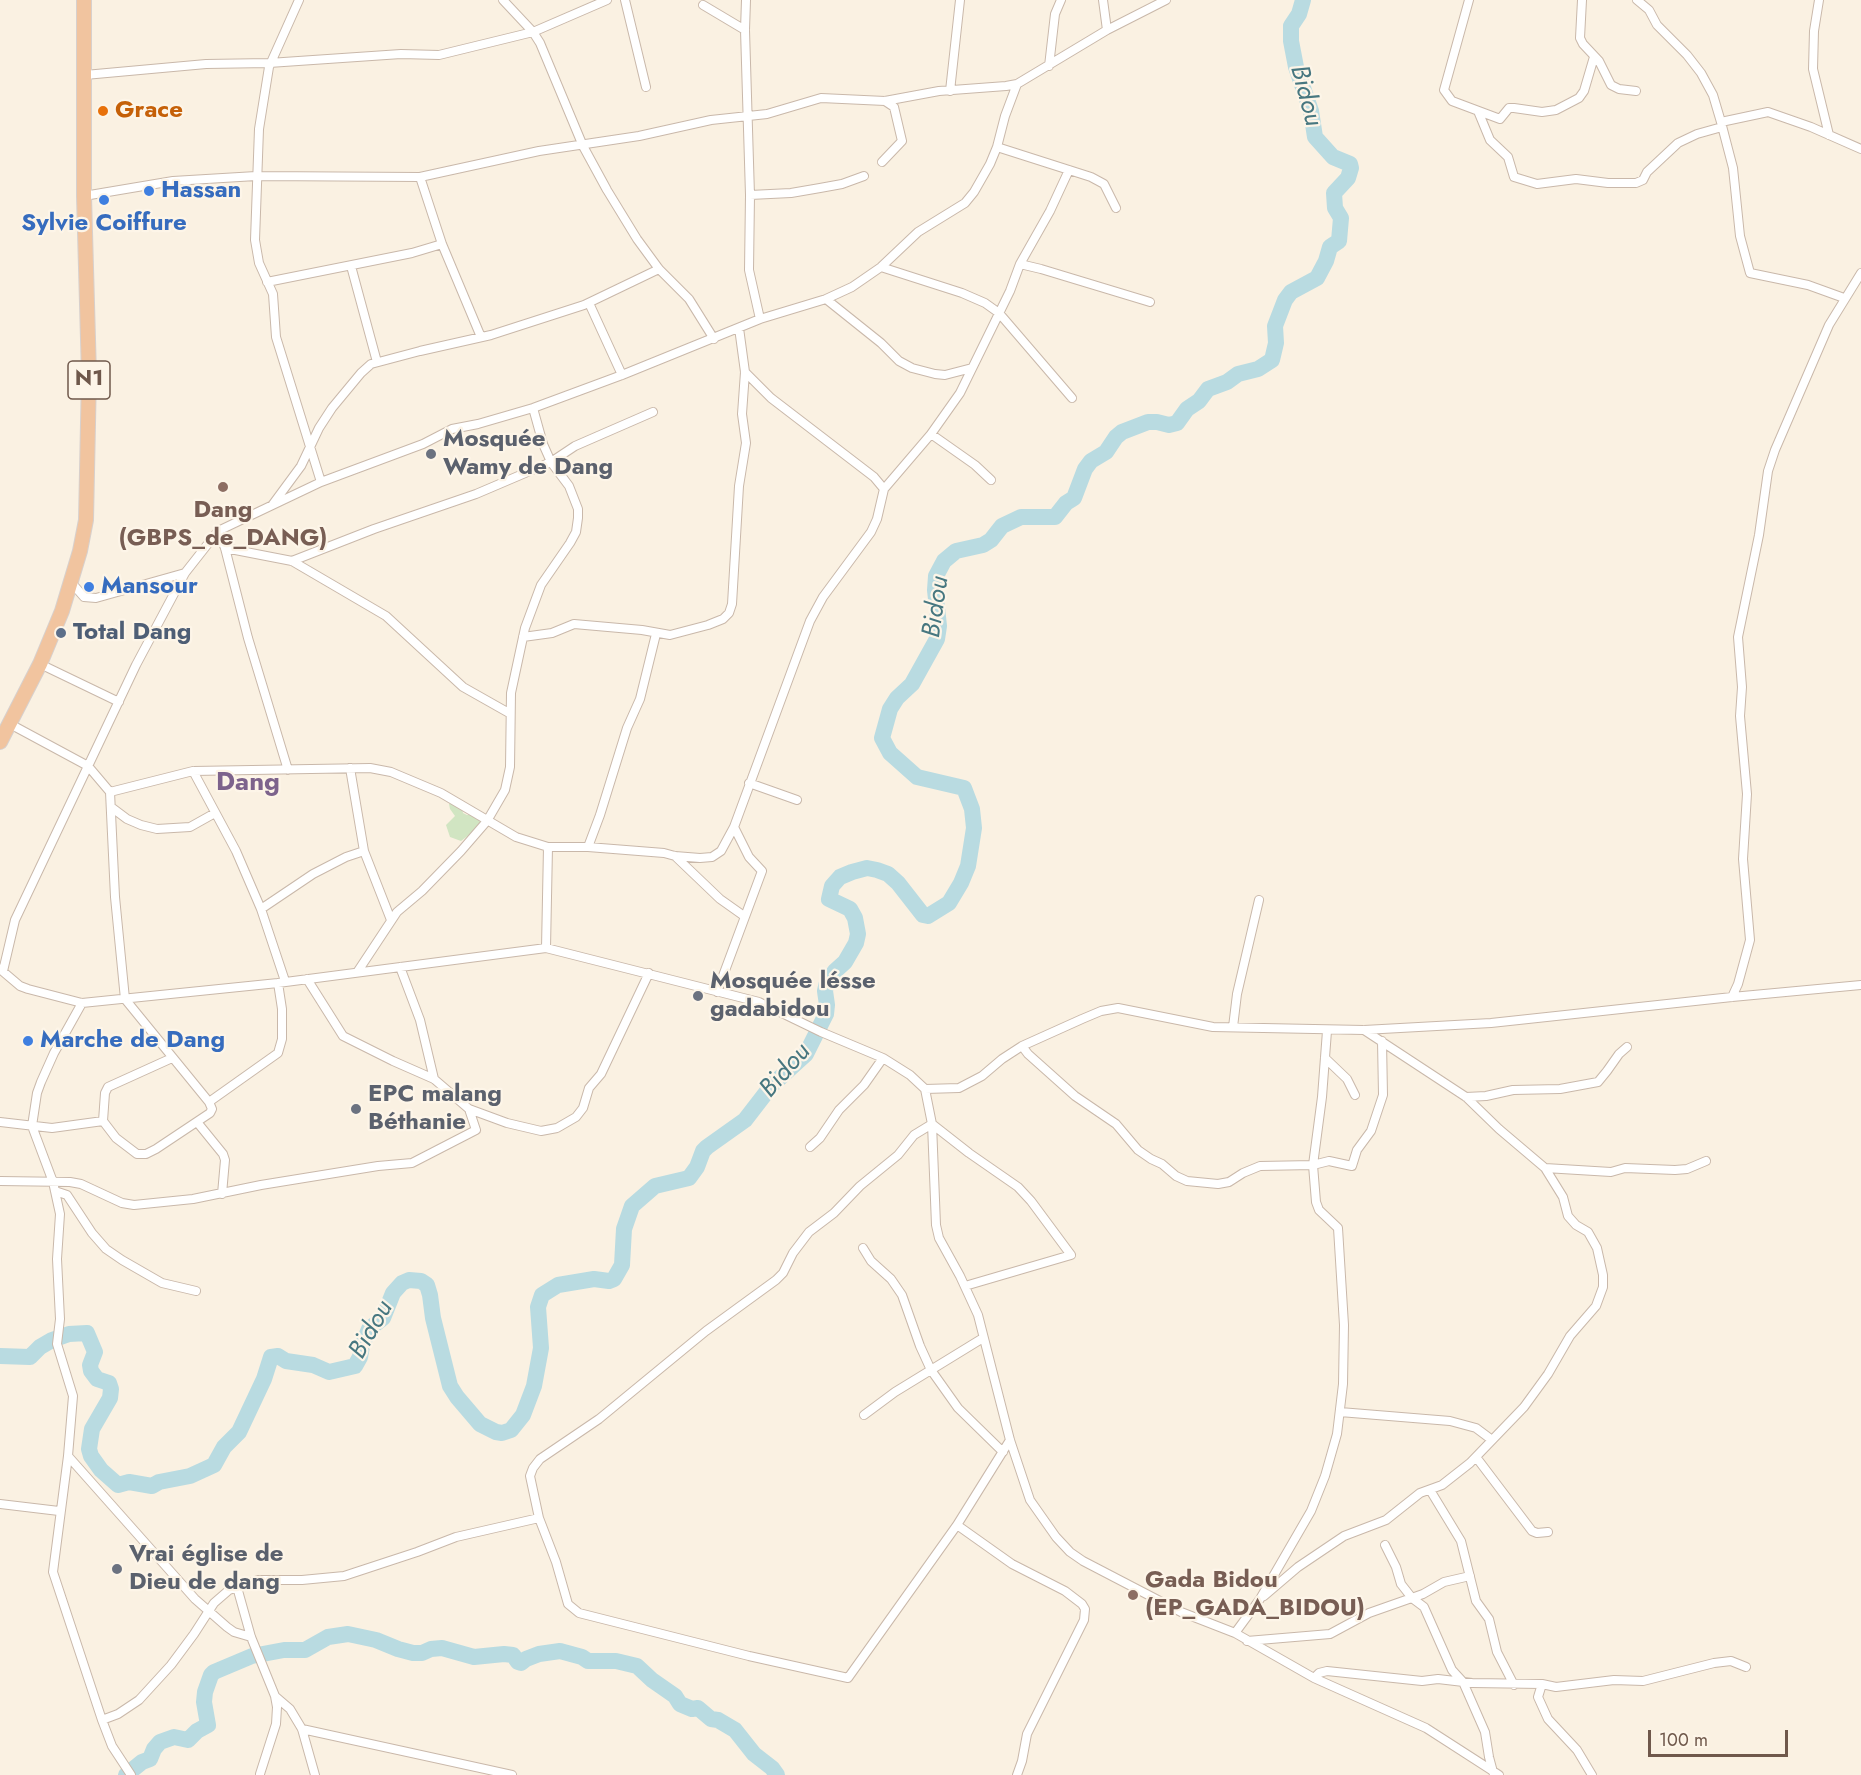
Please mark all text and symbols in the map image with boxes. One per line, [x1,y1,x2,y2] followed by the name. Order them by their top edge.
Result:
[1282,62,1328,130] water label: Bidou
[115,97,183,125] place label: Grace
[96,104,110,118] marker: Grace
[161,177,241,205] place label: Hassan
[142,184,156,198] marker: Hassan
[97,193,111,207] marker: Sylvie Coiffure
[21,210,187,238] place label: Sylvie Coiffure
[68,361,110,399] road number: N1
[443,426,613,482] place label: Mosquée Wamy de Dang
[424,447,438,461] marker: Mosquée Wamy de Dang
[216,480,230,494] marker: Dang (GBPS_de_DANG)
[119,497,327,553] place label: Dang (GBPS_de_DANG)
[101,573,198,601] place label: Mansour
[917,574,957,640] water label: Bidou
[82,580,96,594] marker: Mansour
[73,619,191,647] place label: Total Dang
[54,626,68,640] marker: Total Dang
[216,768,280,800] district label: Dang
[710,968,876,1024] place label: Mosquée lésse gadabidou
[691,989,705,1003] marker: Mosquée lésse gadabidou
[40,1027,225,1055] place label: Marche de Dang
[21,1034,35,1048] marker: Marche de Dang
[754,1037,818,1105] water label: Bidou
[368,1081,502,1137] place label: EPC malang Béthanie
[349,1102,363,1116] marker: EPC malang Béthanie
[343,1295,401,1365] water label: Bidou
[129,1541,284,1597] place label: Vrai église de Dieu de dang
[110,1562,124,1576] marker: Vrai église de Dieu de dang
[1145,1567,1365,1623] place label: Gada Bidou (EP_GADA_BIDOU)
[1126,1588,1140,1602] marker: Gada Bidou (EP_GADA_BIDOU)
[1651,1718,1790,1756] scale bar
[1659,1727,1708,1753] text: 100 m

